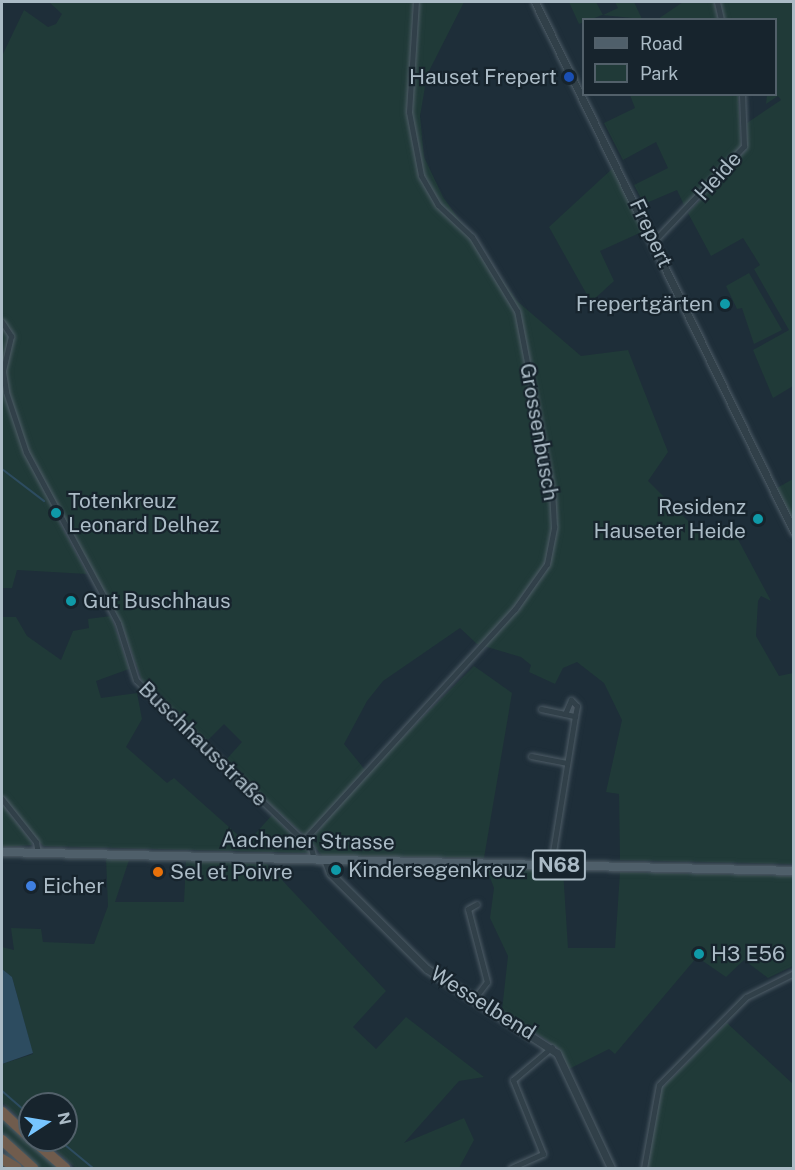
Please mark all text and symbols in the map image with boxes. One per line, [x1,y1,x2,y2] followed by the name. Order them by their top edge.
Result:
[582,18,777,96] legend
[640,33,683,54] text: Road
[640,63,678,84] text: Park
[409,64,557,90] place label: Hauset Frepert
[562,70,576,84] marker: Hauset Frepert
[689,146,747,206] street label: Heide
[624,195,678,271] street label: Frepert
[576,291,713,317] place label: Frepertgärten
[718,297,732,311] marker: Frepertgärten
[515,361,563,503] street label: Grossenbusch
[68,488,219,538] place label: Totenkreuz Leonard Delhez
[594,494,746,544] place label: Residenz Hauseter Heide
[49,506,63,520] marker: Totenkreuz Leonard Delhez
[751,512,765,526] marker: Residenz Hauseter Heide
[83,588,231,614] place label: Gut Buschhaus
[64,594,78,608] marker: Gut Buschhaus
[133,676,273,812] street label: Buschhausstraße
[221,827,395,855] street label: Aachener Strasse
[530,848,588,882] road number: N68
[348,857,526,883] place label: Kindersegenkreuz
[170,859,293,885] place label: Sel et Poivre
[329,863,343,877] marker: Kindersegenkreuz
[151,865,165,879] marker: Sel et Poivre
[43,873,104,899] place label: Eicher
[24,879,38,893] marker: Eicher
[711,941,785,967] place label: H3 E56
[692,947,706,961] marker: H3 E56
[426,961,540,1045] street label: Wesselbend
[18,1092,78,1152] north arrow
[54,1110,75,1127] text: N

